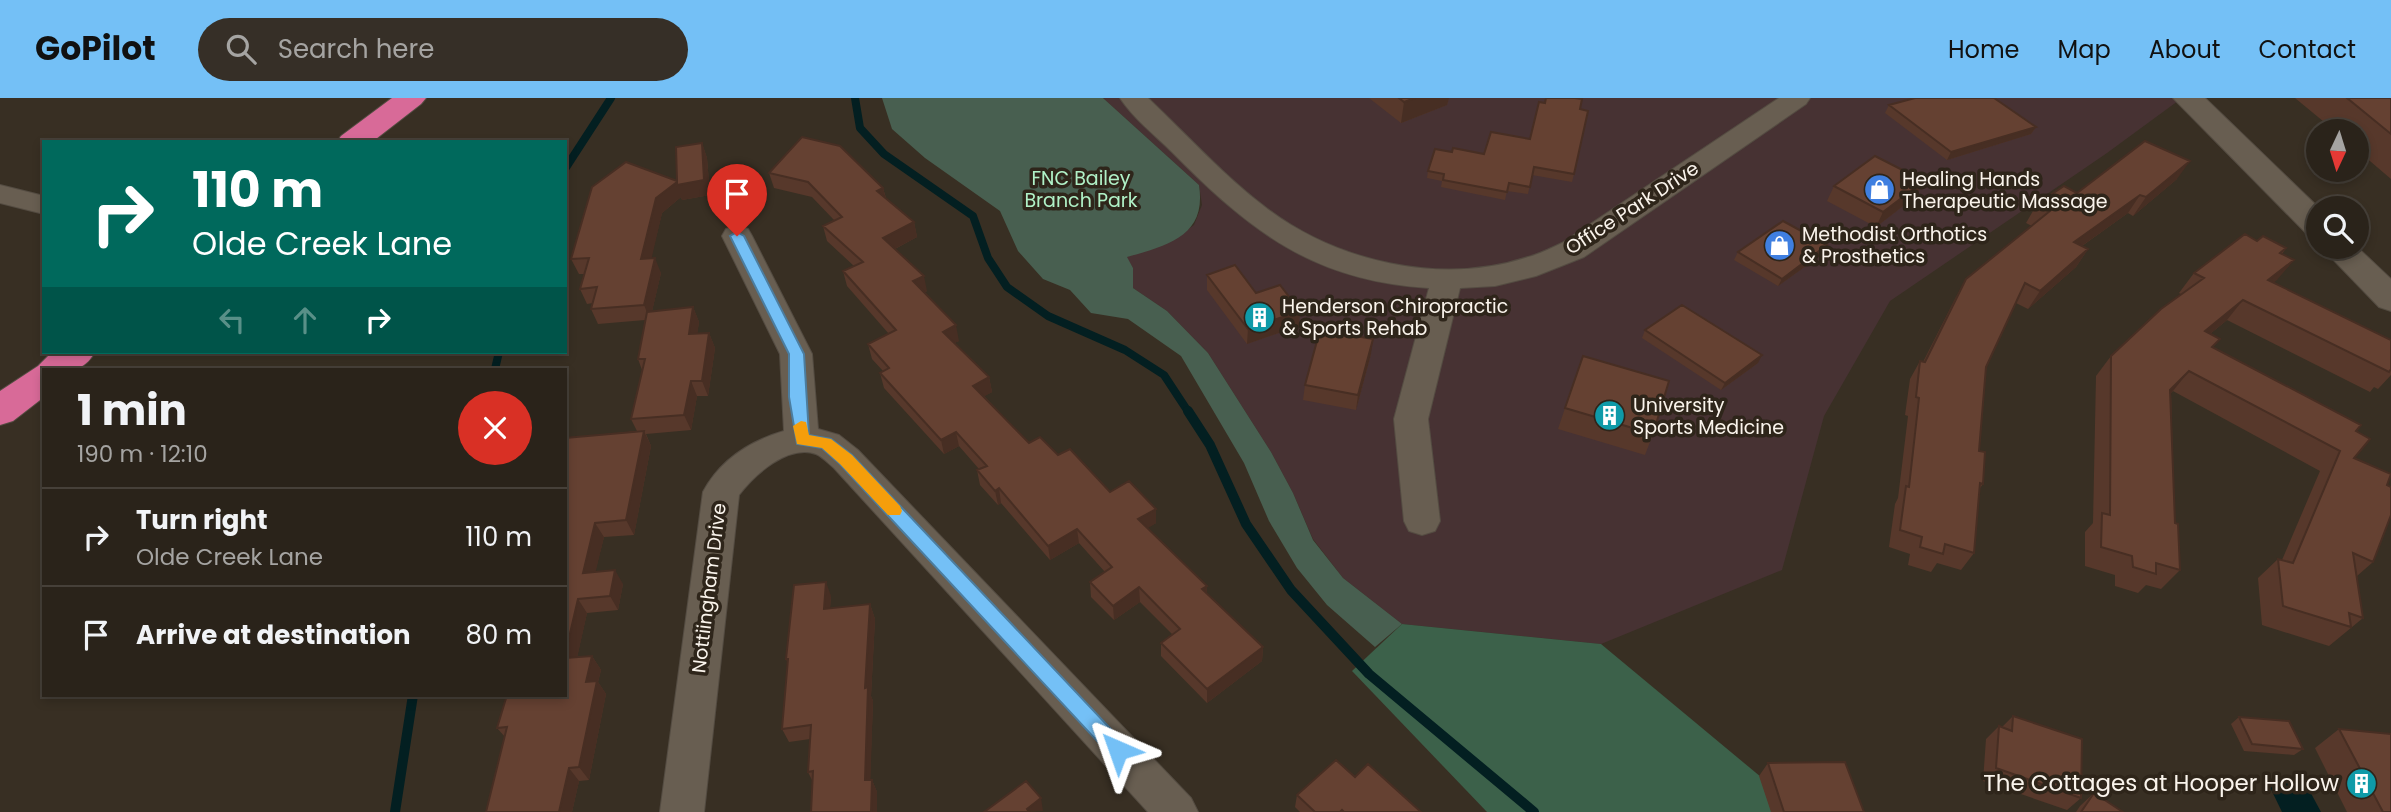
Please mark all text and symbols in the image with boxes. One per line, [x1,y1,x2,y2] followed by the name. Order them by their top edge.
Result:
[198,18,688,81] search box
[35,25,156,72] text: GoPilot
[222,30,260,68] icon: search
[278,31,434,67] text: Search here
[1948,33,2020,66] text: Home
[2058,33,2111,66] text: Map
[2149,33,2220,66] text: About
[2258,33,2356,66] text: Contact
[2306,119,2370,182] north arrow
[2306,119,2369,259] map controls
[1560,155,1704,261] street label: Office Park Drive
[192,156,323,224] text: 110 m
[707,164,767,236] pin
[1024,165,1138,214] park label: FNC Bailey Branch Park
[1902,166,2108,215] place label: Healing Hands Therapeutic Massage
[77,168,168,259] icon: right
[1862,173,1896,207] shop icon: Healing Hands Therapeutic Massage
[718,175,756,213] icon: arrive
[2306,196,2369,259] button: search
[192,221,452,266] text: Olde Creek Lane
[1802,221,1987,270] place label: Methodist Orthotics & Prosthetics
[1762,228,1796,262] shop icon: Methodist Orthotics & Prosthetics
[1282,293,1508,342] place label: Henderson Chiropractic & Sports Rehab
[1242,300,1276,334] building icon: Henderson Chiropractic & Sports Rehab
[213,301,251,339] icon: left
[286,301,324,339] icon: ahead
[359,301,397,339] icon: right
[77,381,187,440] text: 1 min
[458,391,532,465] button: close
[1633,392,1784,441] place label: University Sports Medicine
[1593,399,1627,433] building icon: University Sports Medicine
[77,438,208,470] text: 190 m · 12:10
[685,501,733,675] street label: Nottiingham Drive
[136,502,268,538] text: Turn right
[77,518,115,556] icon: right
[465,519,532,555] text: 110 m
[136,541,323,573] text: Olde Creek Lane
[77,616,115,654] icon: arrive
[136,617,411,653] text: Arrive at destination
[466,617,532,653] text: 80 m
[1081,713,1155,787] position arrow
[2345,766,2379,800] building icon: The Cottages at Hooper Hollow
[1983,767,2339,799] place label: The Cottages at Hooper Hollow

